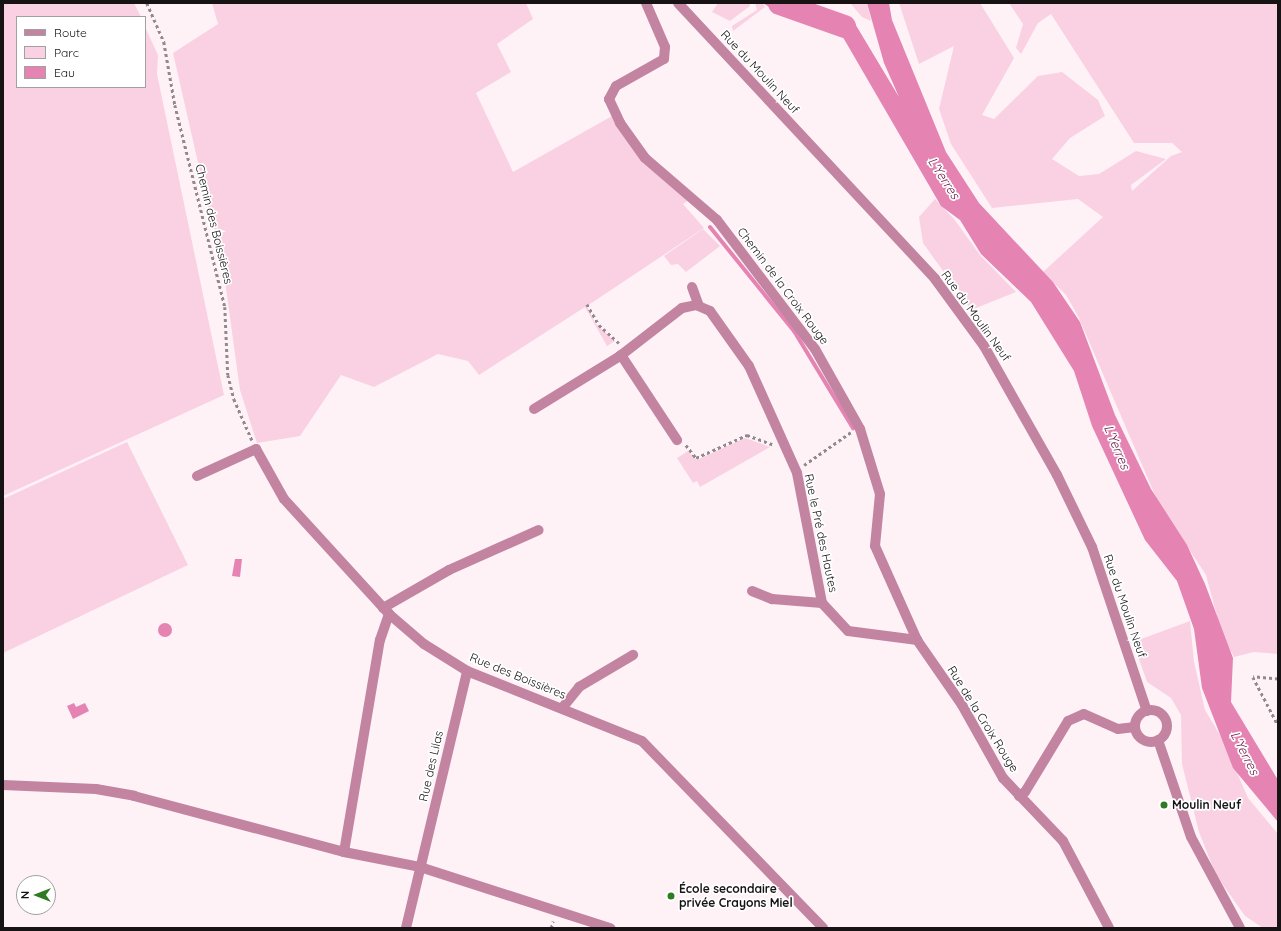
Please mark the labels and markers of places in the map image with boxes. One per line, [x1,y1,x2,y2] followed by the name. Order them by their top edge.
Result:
[1172,798,1241,812] place label: Moulin Neuf
[1159,800,1169,810] marker: Moulin Neuf
[679,882,793,910] place label: École secondaire privée Crayons Miel
[666,891,676,901] marker: École secondaire privée Crayons Miel

